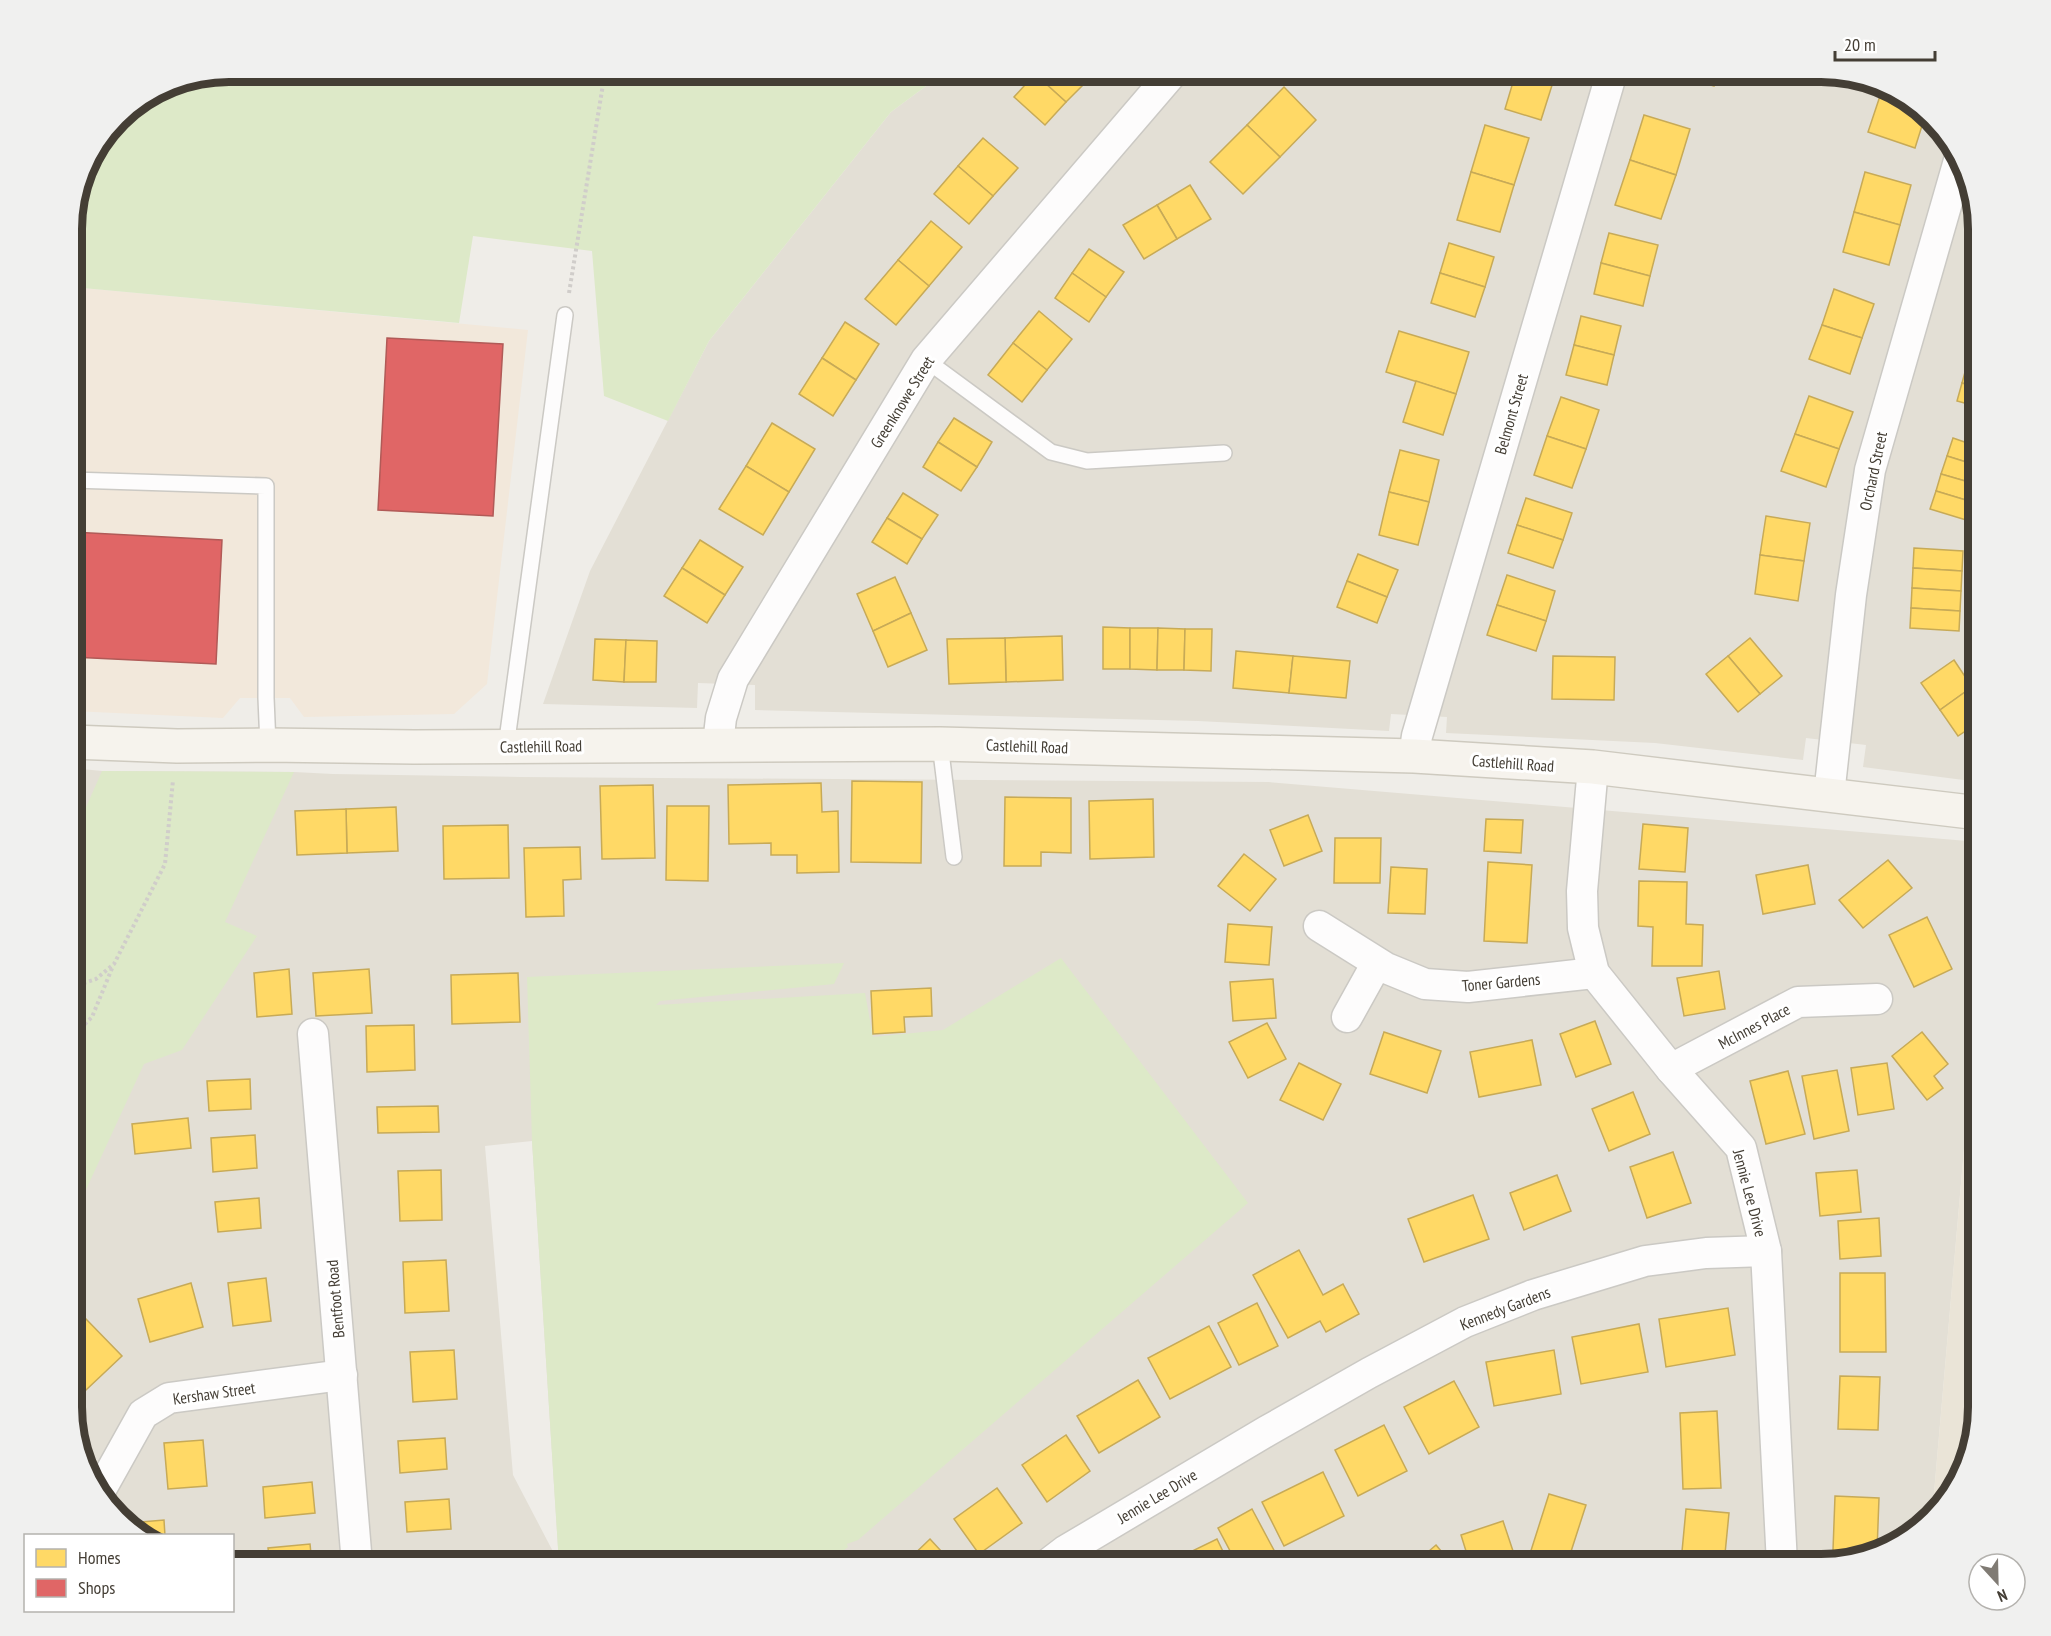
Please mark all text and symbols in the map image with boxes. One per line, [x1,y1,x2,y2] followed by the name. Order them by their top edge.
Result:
[1835,24,1936,62] scale bar
[1844,33,1876,56] text: 20 m
[866,352,939,452] street label: Greenknowe Street
[1490,371,1532,457] street label: Belmont Street
[1855,429,1891,512] street label: Orchard Street
[500,735,582,757] street label: Castlehill Road
[986,735,1069,757] street label: Castlehill Road
[1471,750,1555,776] street label: Castlehill Road
[1461,969,1541,995] street label: Toner Gardens
[1715,999,1793,1053] street label: McInnes Place
[1729,1146,1771,1239] street label: Jennie Lee Drive
[322,1259,348,1339] street label: Bentfoot Road
[1457,1282,1553,1334] street label: Kennedy Gardens
[172,1377,257,1409] street label: Kershaw Street
[1113,1464,1201,1528] street label: Jennie Lee Drive
[24,1534,234,1612] legend
[78,1546,121,1569] text: Homes
[1967,1552,2027,1612] north arrow
[78,1576,115,1599] text: Shops
[1995,1585,2010,1607] text: N

